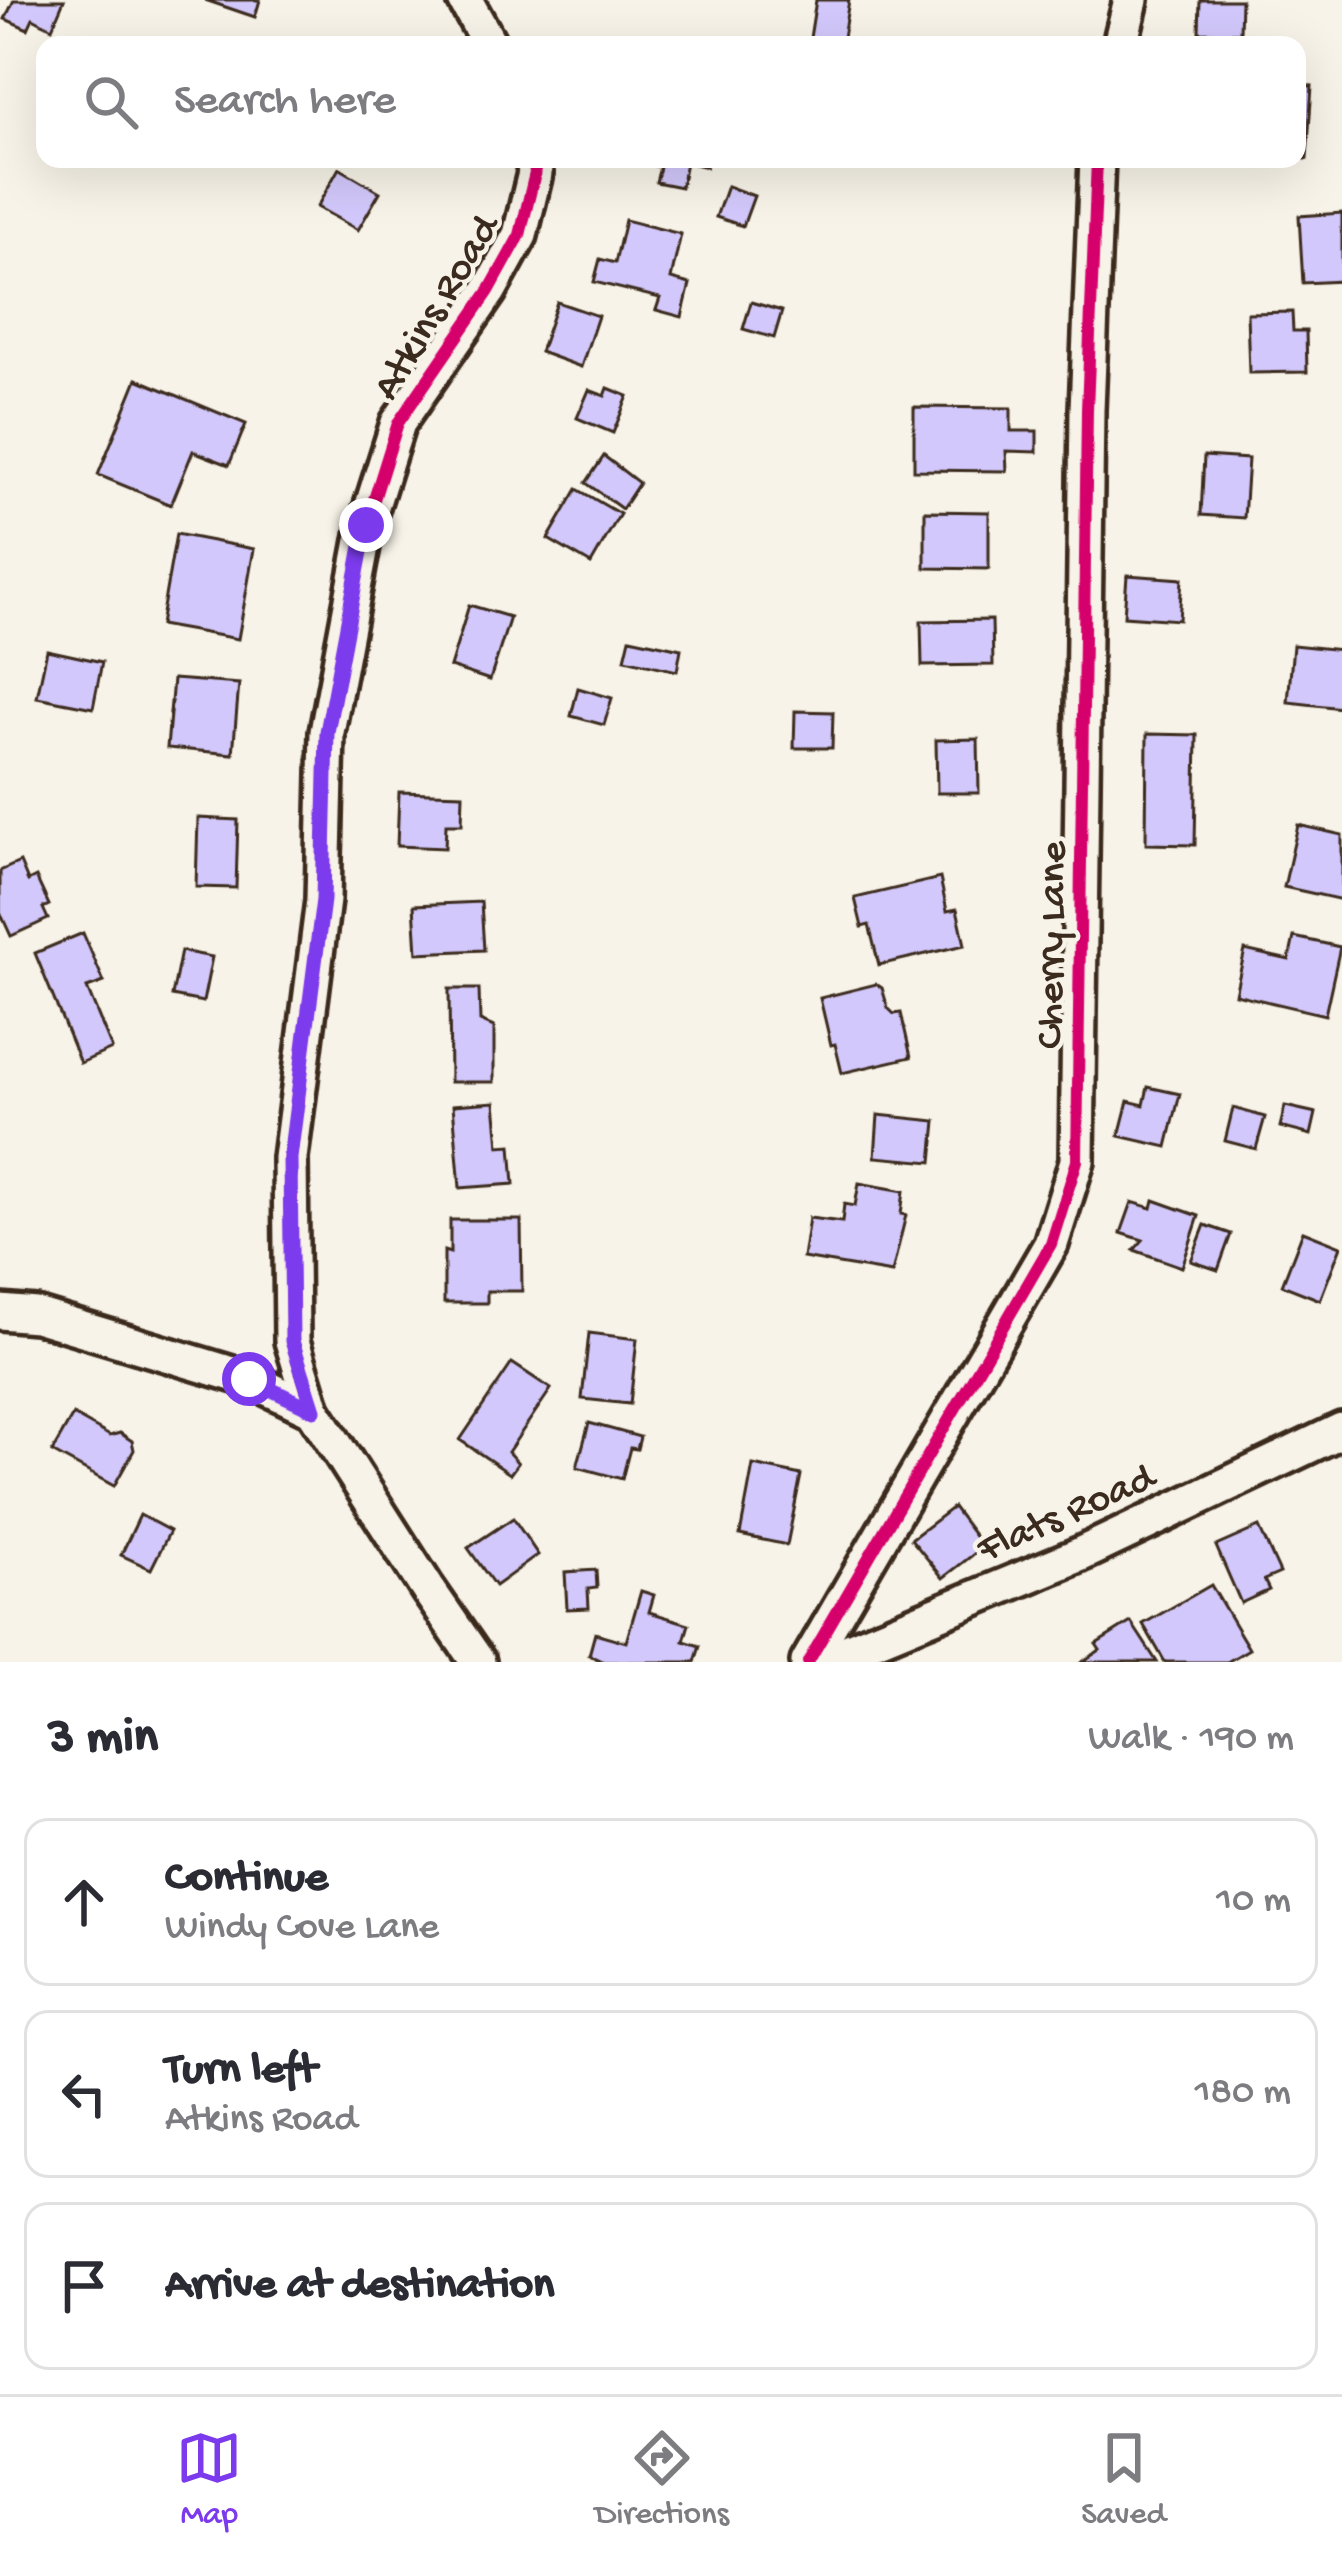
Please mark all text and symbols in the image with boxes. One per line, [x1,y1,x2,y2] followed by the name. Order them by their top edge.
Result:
[36,36,1306,168] search box
[78,69,144,135] icon: search
[174,76,396,129] text: Search here
[364,205,514,410] street label: Atkins Road
[339,498,393,552] route end
[1028,840,1081,1049] street label: Cherry Lane
[222,1352,276,1406] route start
[970,1454,1166,1577] street label: Flats Road
[48,1710,158,1770] text: 3 min
[1088,1717,1294,1763] text: Walk · 190 m
[165,1853,328,1906] text: Continue
[51,1869,117,1935] icon: ahead
[1216,1879,1291,1925] text: 10 m
[165,1906,439,1952] text: Windy Cove Lane
[165,2045,317,2098] text: Turn left
[51,2061,117,2127] icon: left
[1195,2071,1291,2117] text: 180 m
[165,2098,357,2144] text: Atkins Road
[51,2253,117,2319] icon: arrive
[165,2260,554,2313] text: Arrive at destination
[176,2425,242,2535] tab: Map
[595,2425,729,2535] tab: Directions
[1081,2425,1166,2535] tab: Saved

